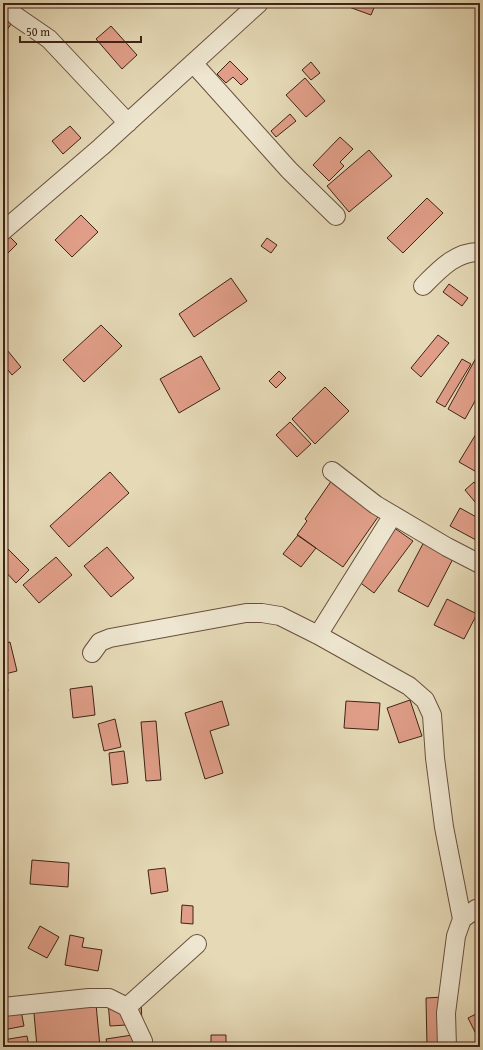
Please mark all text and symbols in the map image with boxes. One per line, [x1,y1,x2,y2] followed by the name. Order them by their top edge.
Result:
[20,18,141,44] scale bar
[26,23,50,40] text: 50 m

